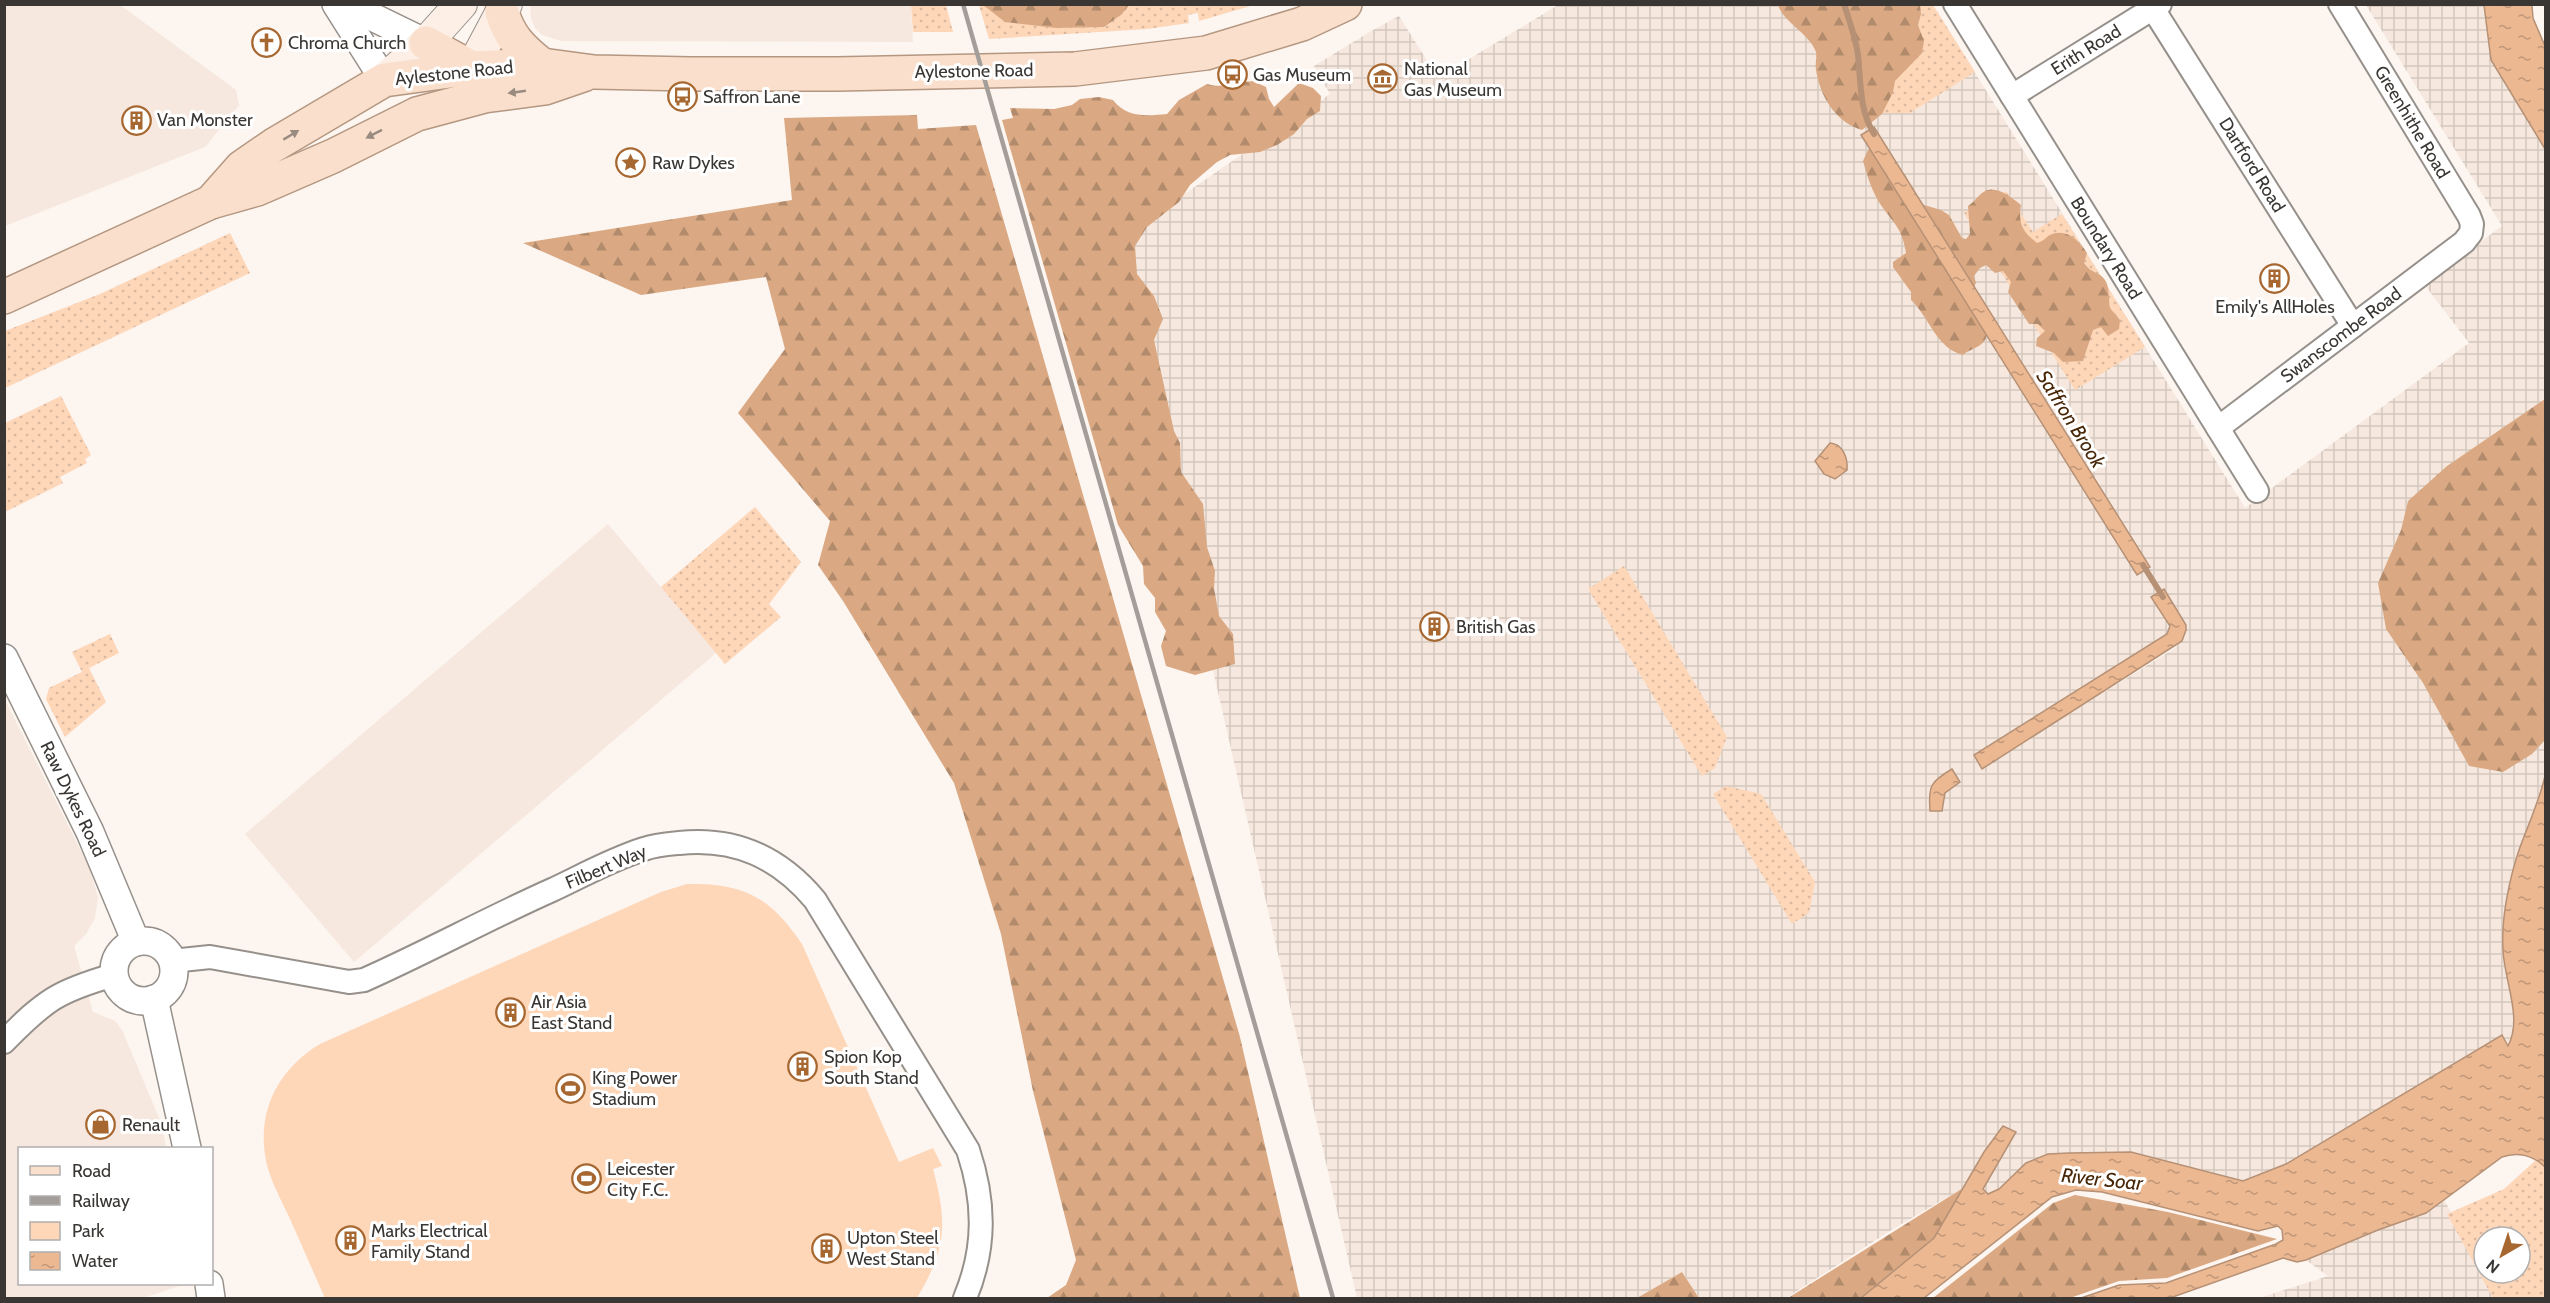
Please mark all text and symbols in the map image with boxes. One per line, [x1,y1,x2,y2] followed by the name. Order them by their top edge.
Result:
[2047,20,2125,80] street label: Erith Road
[251,27,283,59] church icon: Chroma Church
[288,32,406,54] place label: Chroma Church
[394,56,514,90] street label: Aylestone Road
[1404,58,1502,101] place label: National Gas Museum
[915,59,1033,83] street label: Aylestone Road
[1216,59,1248,91] bus stop icon: Gas Museum
[2370,62,2454,182] street label: Greenhithe Road
[1367,63,1399,95] museum icon: National Gas Museum
[1253,64,1351,86] place label: Gas Museum
[666,81,698,113] bus stop icon: Saffron Lane
[703,86,800,108] place label: Saffron Lane
[507,87,526,96] one-way arrow
[120,104,152,136] building icon: Van Monster
[157,109,253,131] place label: Van Monster
[2214,114,2290,216] street label: Dartford Road
[283,129,299,140] one-way arrow
[366,129,383,138] one-way arrow
[615,147,647,179] place icon: Raw Dykes
[652,152,735,174] place label: Raw Dykes
[2066,193,2146,303] street label: Boundary Road
[2259,262,2291,294] building icon: Emily's AllHoles
[2276,282,2406,388] street label: Swanscombe Road
[2215,296,2335,318] place label: Emily's AllHoles
[2032,366,2111,473] water label: Saffron Brook
[1419,611,1451,643] building icon: British Gas
[1456,616,1535,638] place label: British Gas
[36,738,110,860] street label: Raw Dykes Road
[562,840,650,894] street label: Filbert Way
[531,991,612,1034] place label: Air Asia East Stand
[494,996,526,1028] building icon: Air Asia East Stand
[824,1046,919,1089] place label: Spion Kop South Stand
[787,1051,819,1083] building icon: Spion Kop South Stand
[592,1067,678,1110] place label: King Power Stadium
[555,1072,587,1104] sports icon: King Power Stadium
[85,1109,117,1141] shop icon: Renault
[122,1114,180,1136] place label: Renault
[18,1147,213,1285] legend
[607,1158,675,1201] place label: Leicester City F.C.
[72,1160,111,1182] text: Road
[570,1163,602,1195] sports icon: Leicester City F.C.
[2060,1163,2145,1195] water label: River Soar
[72,1190,130,1212] text: Railway
[72,1220,105,1242] text: Park
[371,1220,488,1263] place label: Marks Electrical Family Stand
[334,1225,366,1257] building icon: Marks Electrical Family Stand
[2472,1225,2532,1285] north arrow
[847,1227,939,1270] place label: Upton Steel West Stand
[810,1232,842,1264] building icon: Upton Steel West Stand
[72,1250,118,1272] text: Water
[2483,1255,2503,1277] text: N

